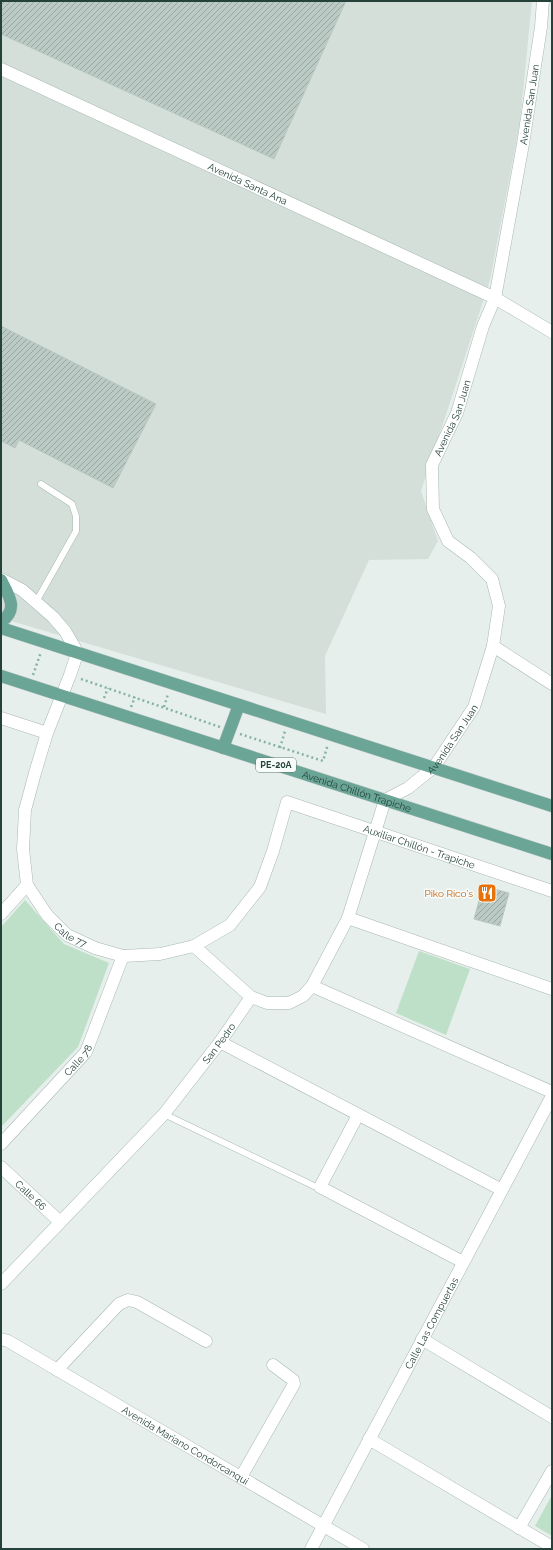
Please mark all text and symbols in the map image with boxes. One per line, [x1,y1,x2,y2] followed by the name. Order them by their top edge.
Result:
[518,63,541,146] street label: Avenida San Juan
[206,161,289,207] street label: Avenida Santa Ana
[432,378,473,458] street label: Avenida San Juan
[425,702,480,776] street label: Avenida San Juan
[256,758,296,772] road number: PE-20A
[301,769,413,814] street label: Avenida Chillón Trapiche
[362,823,477,871] street label: Auxiliar Chillón - Trapiche
[476,882,498,904] restaurant icon: Piko Rico's
[424,888,473,899] place label: Piko Rico's
[52,920,89,950] street label: Calle 77
[200,1021,237,1066] street label: San Pedro
[62,1043,94,1078] street label: Calle 78
[13,1178,48,1212] street label: Calle 66
[403,1275,461,1371] street label: Calle Las Compuertas
[120,1404,250,1487] street label: Avenida Mariano Condorcanqui

